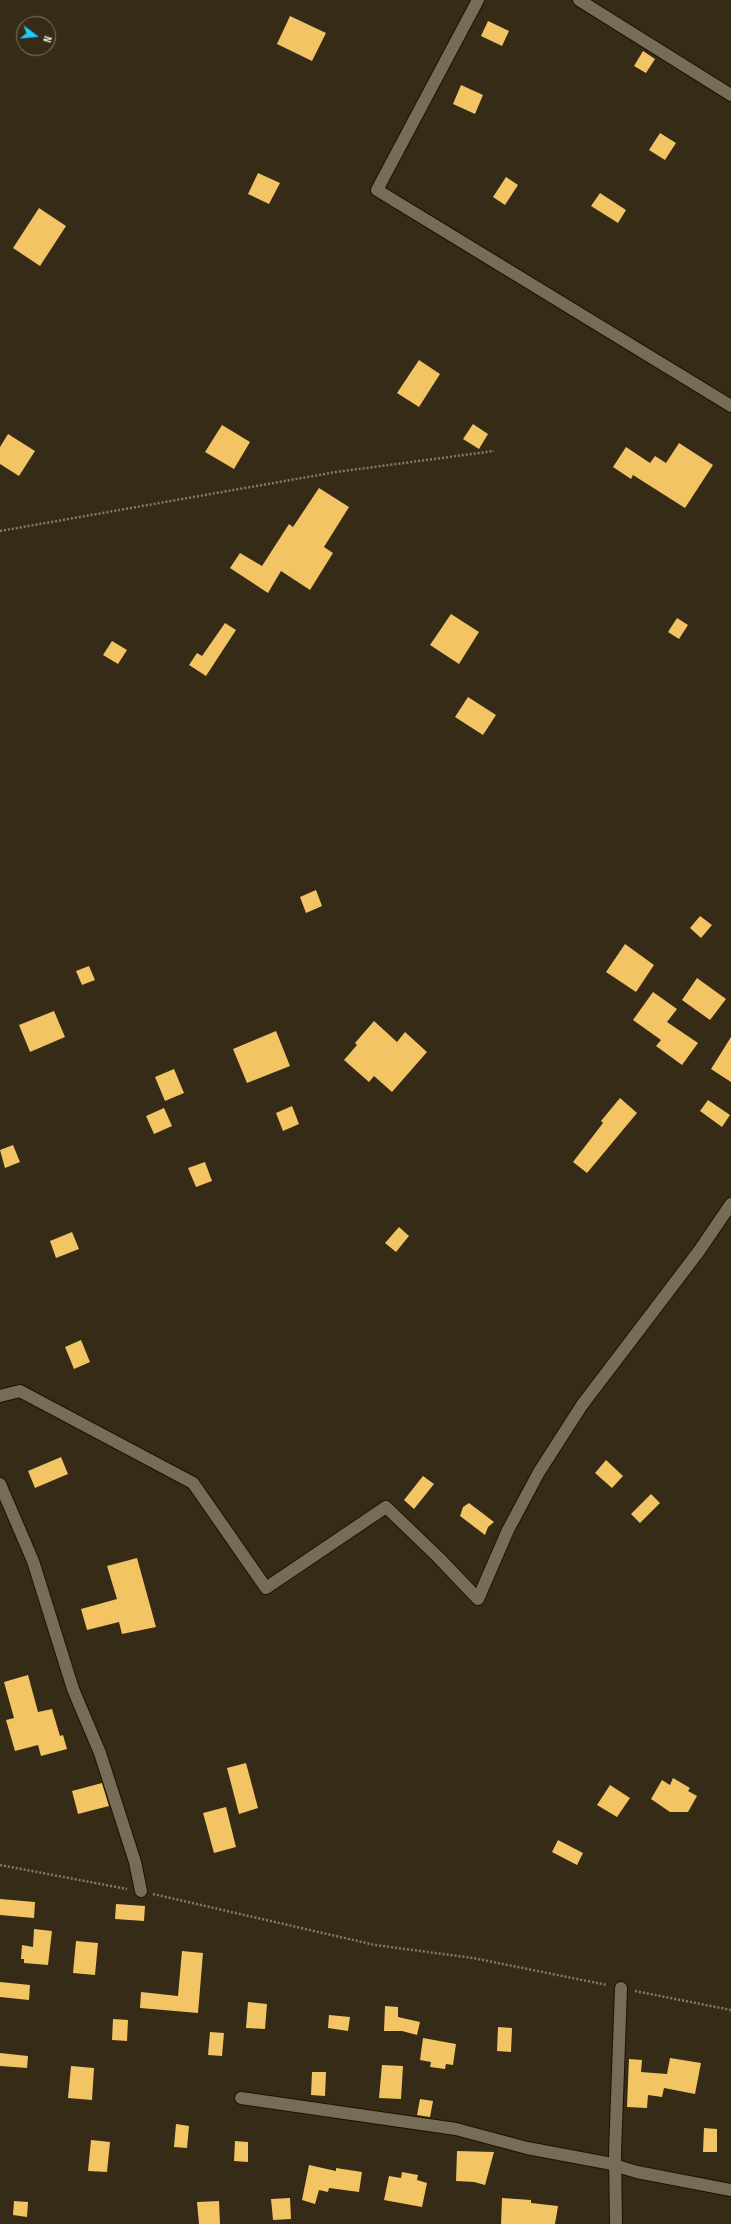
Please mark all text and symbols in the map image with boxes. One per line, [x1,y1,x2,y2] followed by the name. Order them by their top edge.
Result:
[16,16,56,56] north arrow
[40,35,54,44] text: N

